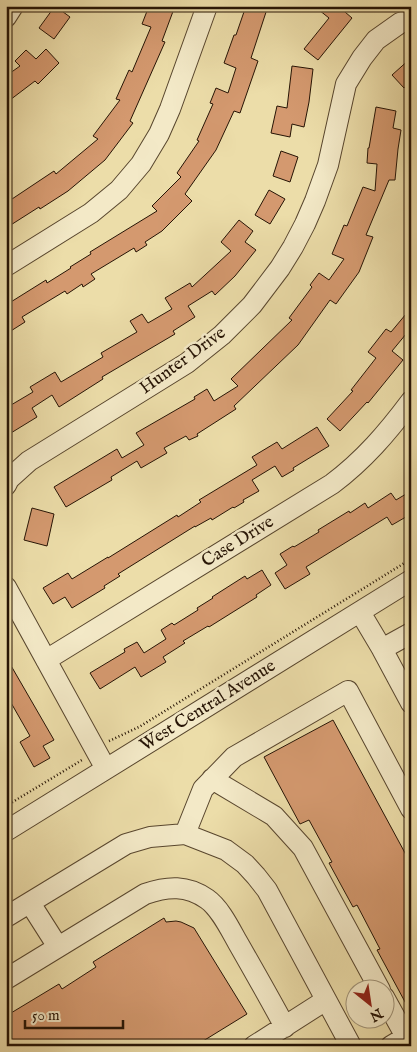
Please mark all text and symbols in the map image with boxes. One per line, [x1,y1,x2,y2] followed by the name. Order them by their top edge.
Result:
[135,322,231,400] street label: Hunter Drive
[198,511,278,573] street label: Case Drive
[136,655,280,757] street label: West Central Avenue
[344,980,394,1030] north arrow
[25,997,122,1029] scale bar
[366,1003,387,1025] text: N
[32,1006,60,1025] text: 50 m

